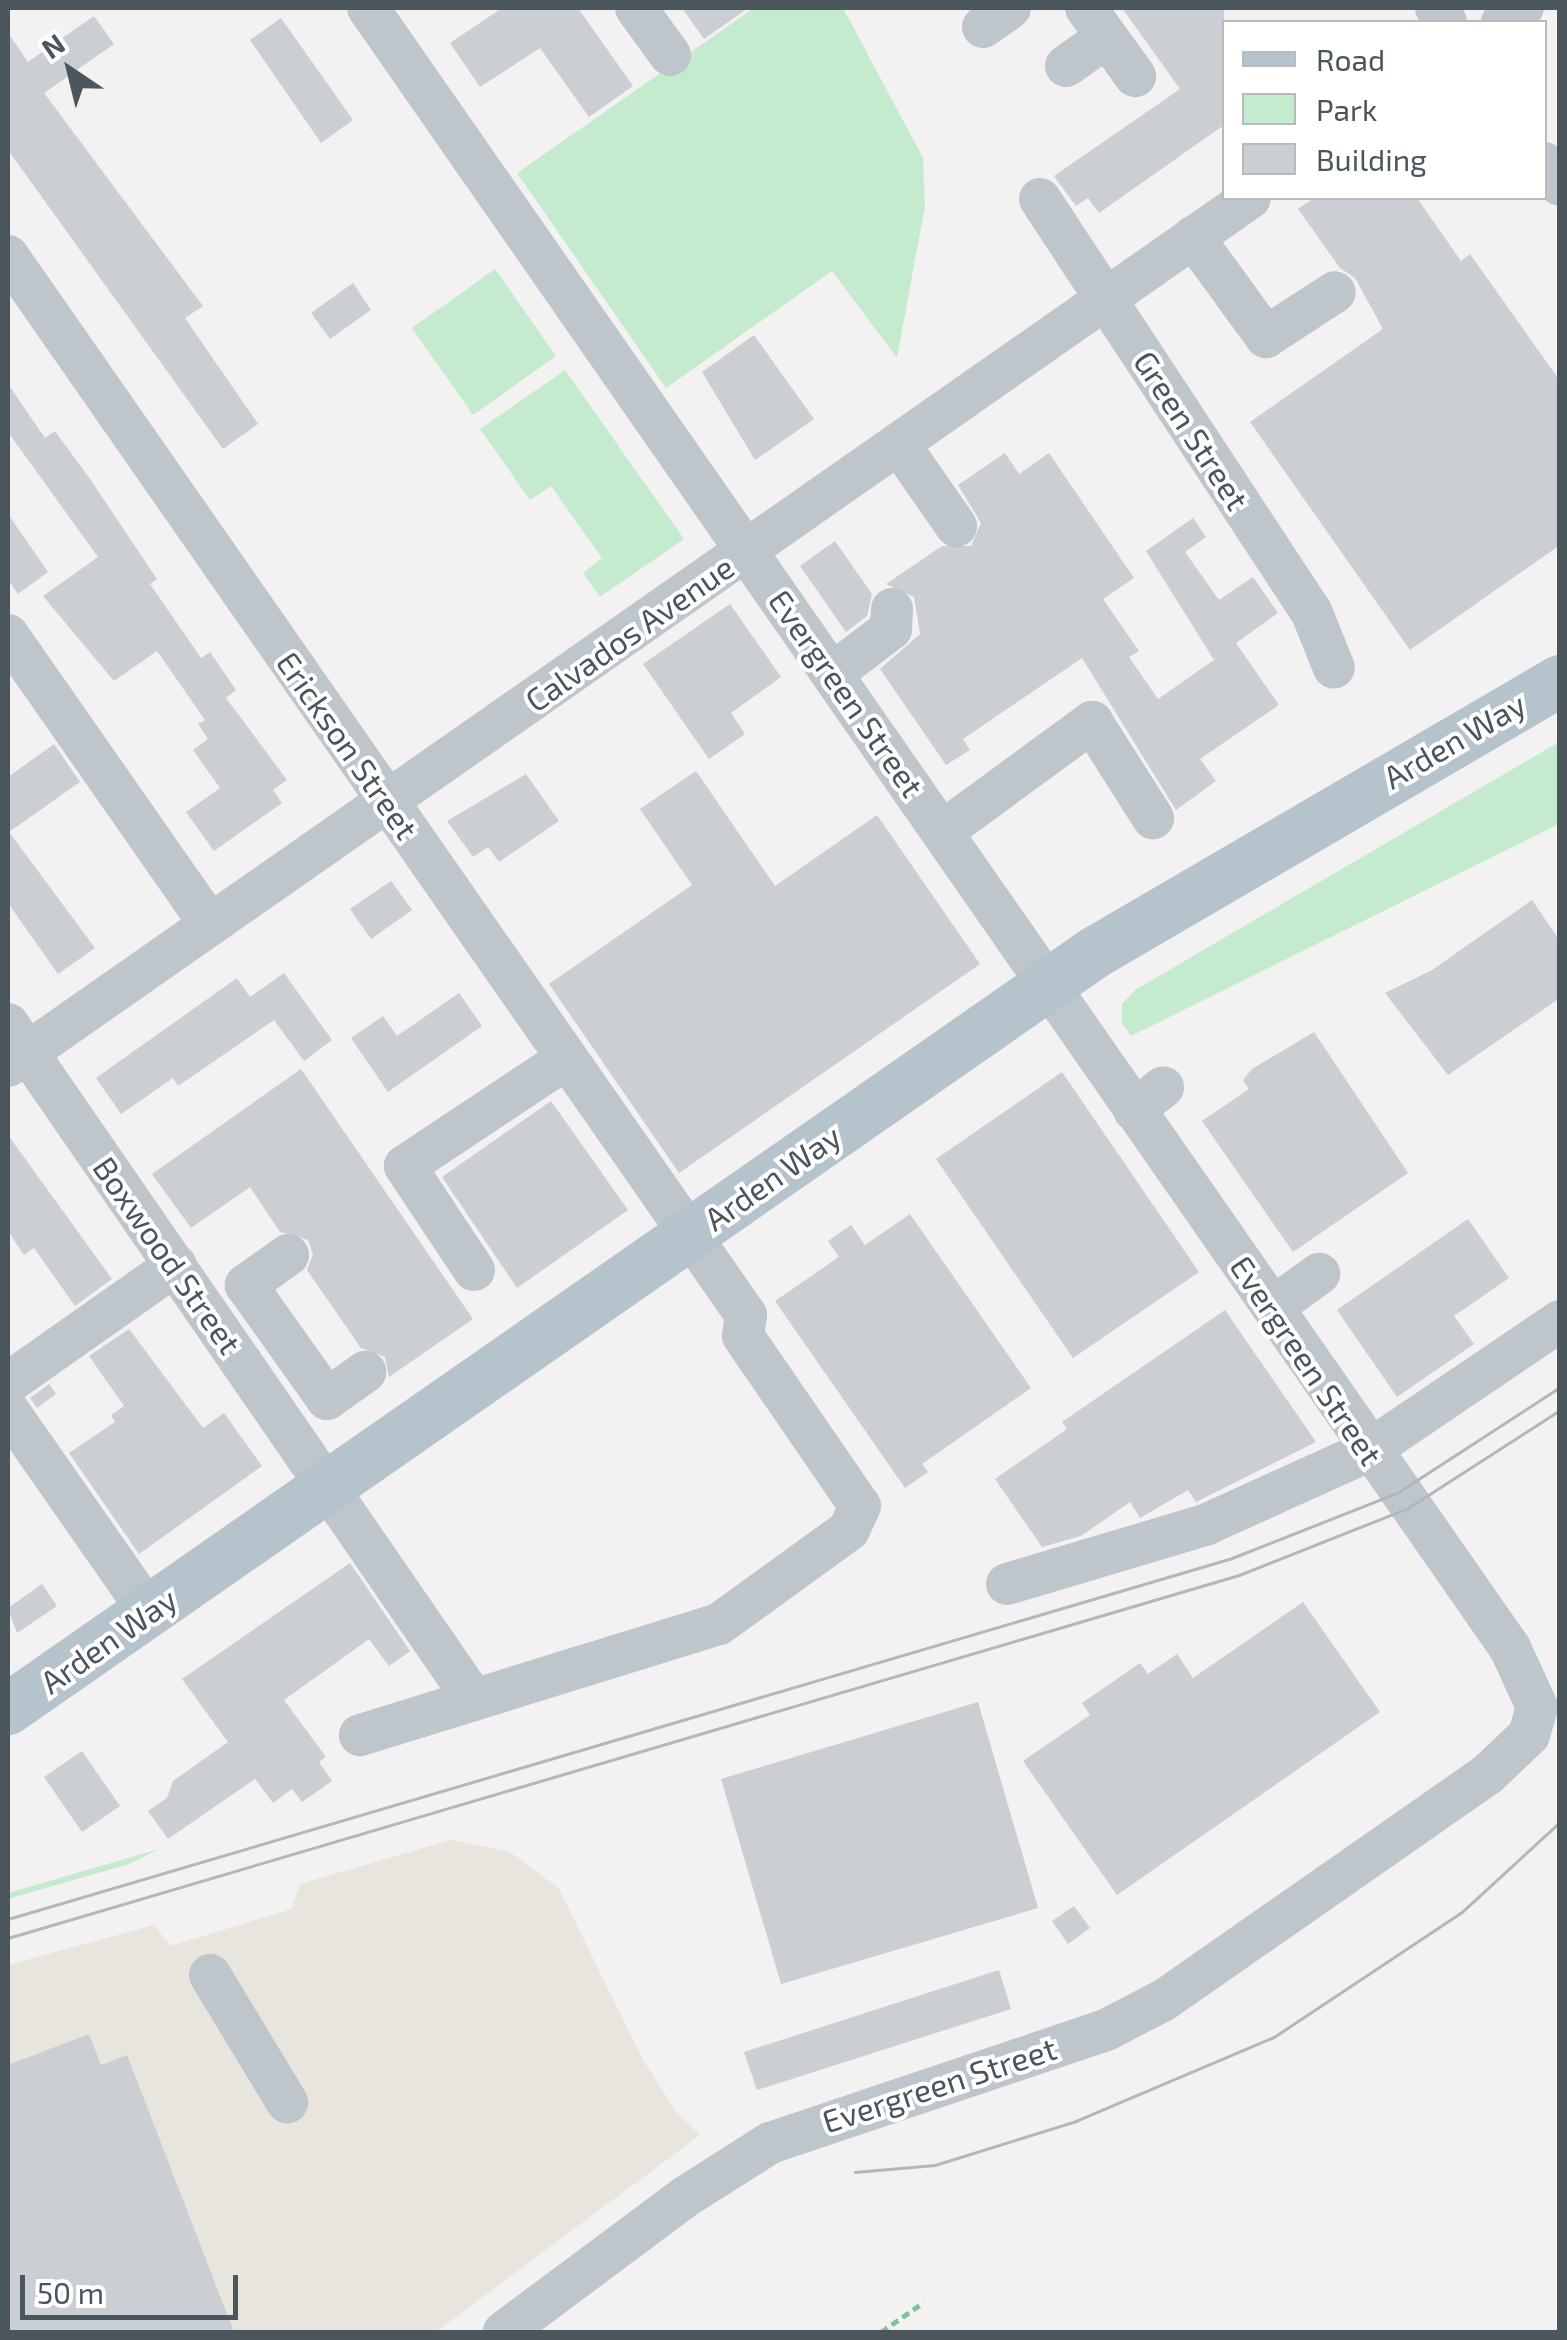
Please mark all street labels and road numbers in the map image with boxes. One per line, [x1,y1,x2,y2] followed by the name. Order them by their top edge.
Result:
[1126,343,1258,517] street label: Green Street
[517,547,741,719] street label: Calvados Avenue
[761,582,933,804] street label: Evergreen Street
[269,644,427,846] street label: Erickson Street
[1376,684,1532,796] street label: Arden Way
[696,1116,848,1238] street label: Arden Way
[86,1149,250,1361] street label: Boxwood Street
[1223,1248,1391,1472] street label: Evergreen Street
[32,1579,184,1701] street label: Arden Way
[817,2028,1061,2140] street label: Evergreen Street

